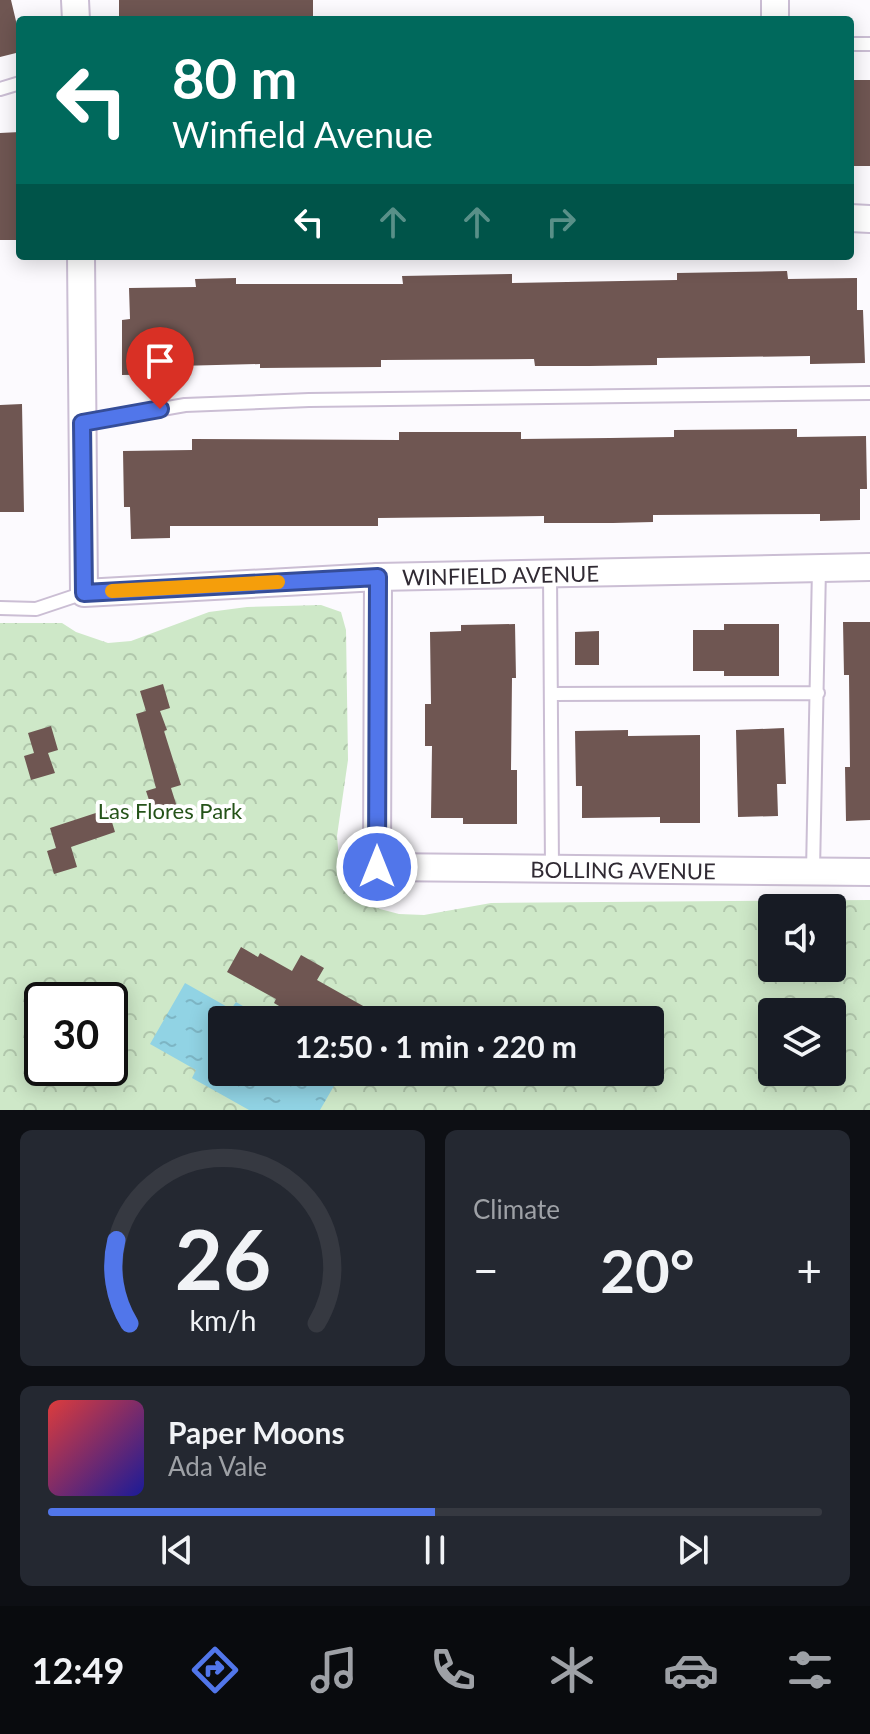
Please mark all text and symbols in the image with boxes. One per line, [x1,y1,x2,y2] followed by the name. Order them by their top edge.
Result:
[172,44,297,111] text: 80 m
[40,48,144,152] icon: left
[172,112,433,156] text: Winfield Avenue
[287,200,331,244] icon: left
[371,200,415,244] icon: ahead
[455,200,499,244] icon: ahead
[539,200,583,244] icon: right
[126,327,194,409] pin
[138,339,182,383] icon: arrive
[402,559,599,590] street label: WINFIELD AVENUE
[98,797,243,824] park label: Las Flores Park
[335,825,419,909] position arrow
[530,855,716,884] street label: BOLLING AVENUE
[758,894,846,1086] map controls
[758,894,846,982] button: sound
[24,982,128,1086] speed limit sign: 30
[758,998,846,1086] button: layers
[295,1028,577,1064] text: 12:50 · 1 min · 220 m
[473,1193,560,1225] text: Climate
[174,1208,271,1308] text: 26
[600,1234,695,1306] text: 20°
[473,1244,499,1296] text: −
[796,1244,822,1296] text: +
[189,1303,256,1337] text: km/h
[168,1414,345,1450] text: Paper Moons
[168,1450,267,1482] text: Ada Vale
[155,1528,199,1572] icon: previous
[413,1528,457,1572] icon: pause
[671,1528,715,1572] icon: next
[187,1642,243,1698] icon: directions
[306,1642,362,1698] icon: music
[425,1642,481,1698] icon: phone
[544,1642,600,1698] icon: climate
[663,1642,719,1698] icon: car
[782,1642,838,1698] icon: filters
[32,1648,124,1692] text: 12:49

